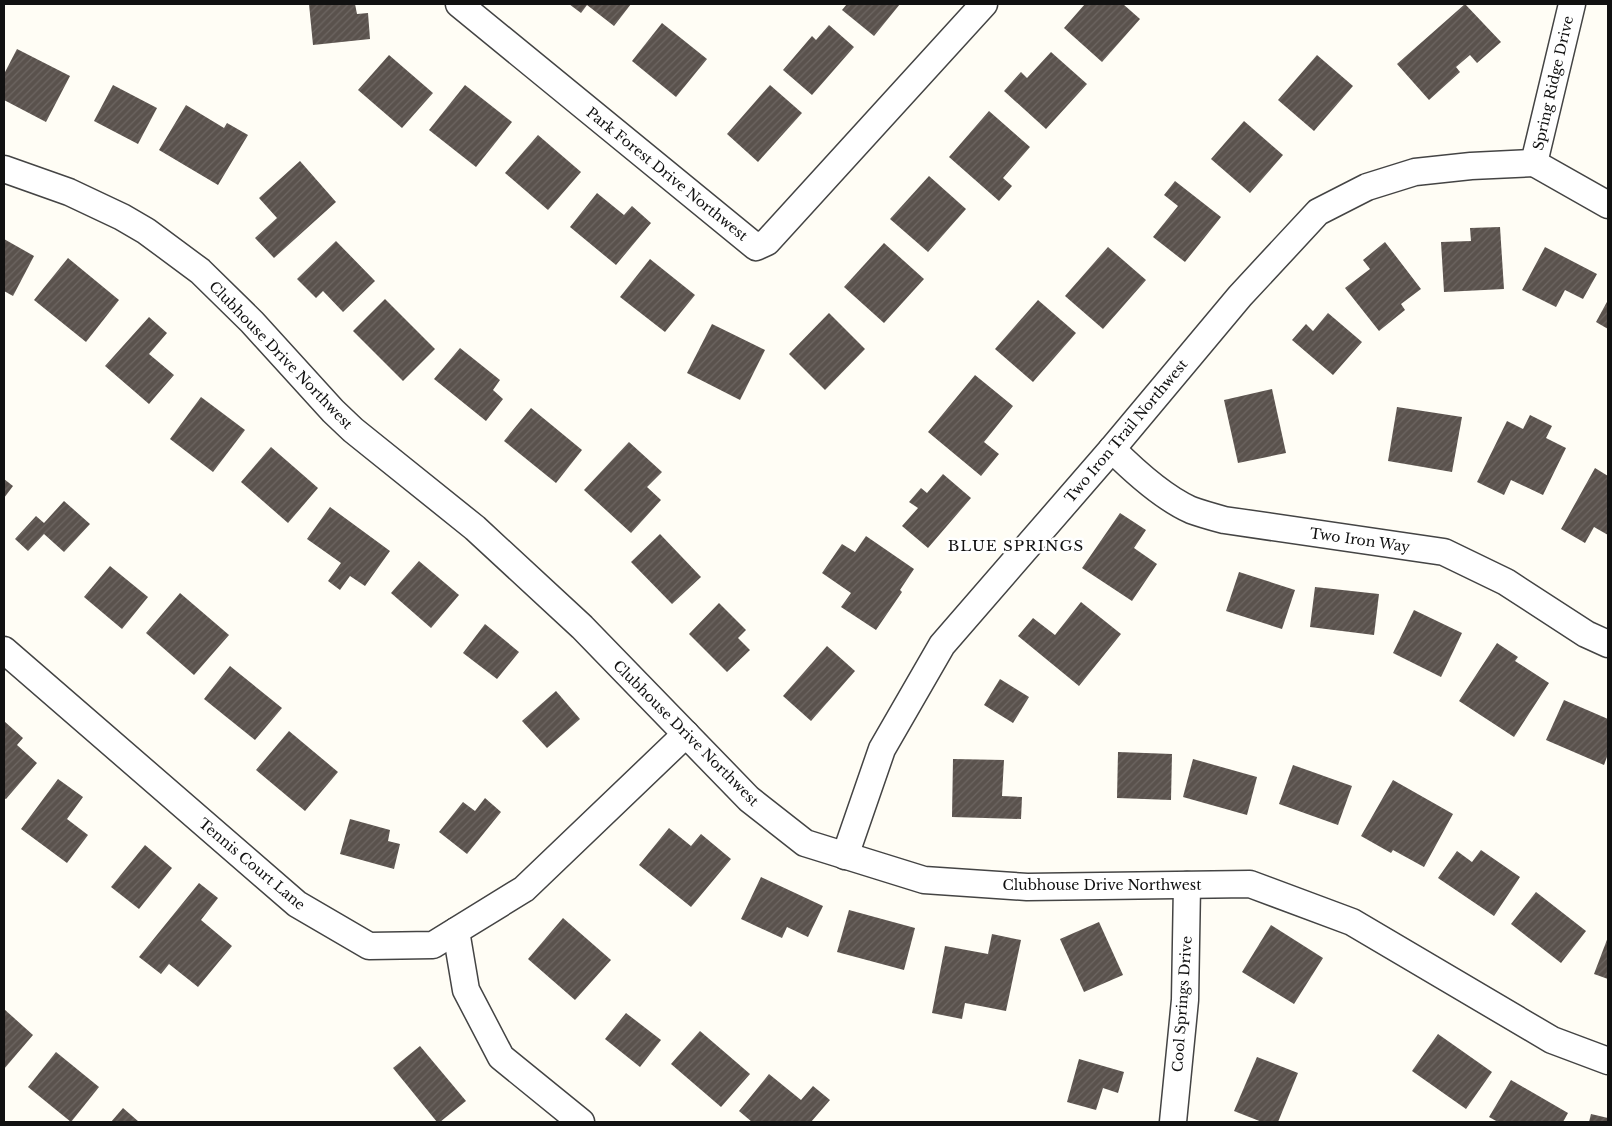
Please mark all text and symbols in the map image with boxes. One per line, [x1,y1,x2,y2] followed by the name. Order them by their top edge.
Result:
[1529,14,1577,152] street label: Spring Ridge Drive
[583,103,752,245] street label: Park Forest Drive Northwest
[205,277,357,433] street label: Clubhouse Drive Northwest
[1061,355,1192,506] street label: Two Iron Trail Northwest
[1309,524,1411,556] street label: Two Iron Way
[948,536,1084,555] district label: BLUE SPRINGS
[609,656,763,810] street label: Clubhouse Drive Northwest
[195,814,309,914] street label: Tennis Court Lane
[1003,876,1202,894] street label: Clubhouse Drive Northwest
[1168,935,1196,1073] street label: Cool Springs Drive

